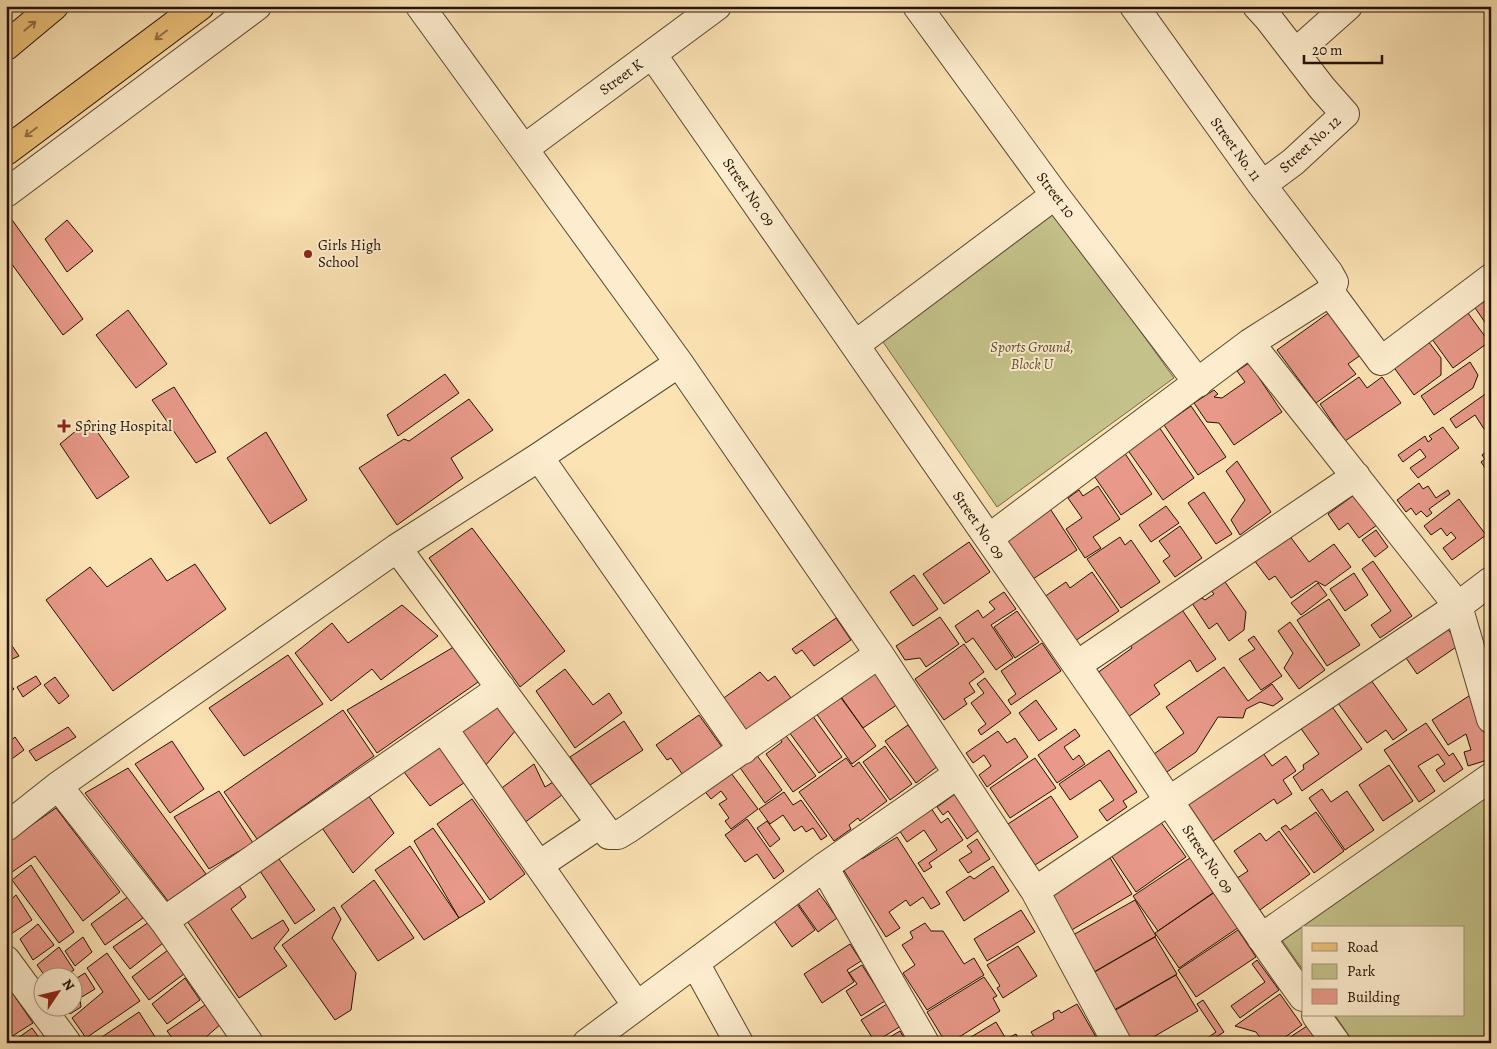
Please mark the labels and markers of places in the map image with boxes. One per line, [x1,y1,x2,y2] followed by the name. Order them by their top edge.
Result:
[318,235,381,272] place label: Girls High School
[302,248,314,260] marker: Girls High School
[75,416,172,436] place label: Spring Hospital
[57,419,71,433] marker: Spring Hospital

